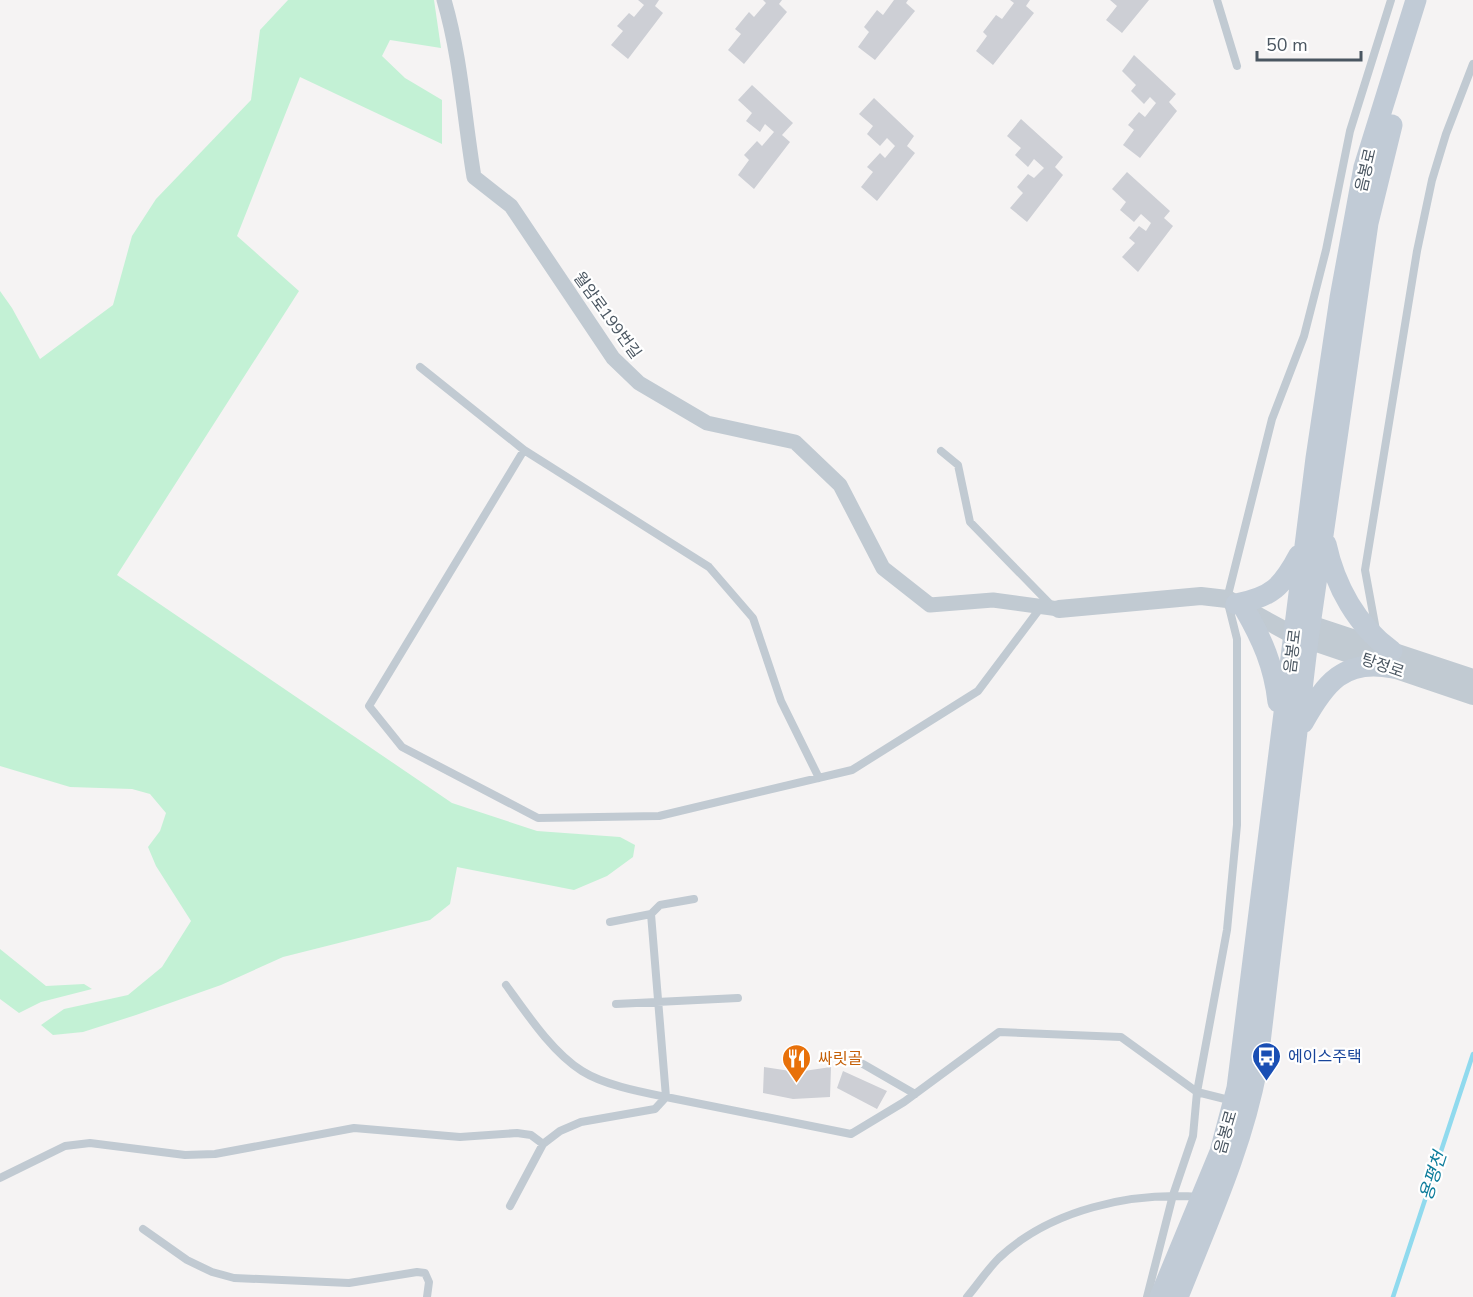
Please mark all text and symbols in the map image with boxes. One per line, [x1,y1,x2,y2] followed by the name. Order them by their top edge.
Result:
[1257,24,1360,62] scale bar
[1266,33,1308,57] text: 50 m
[1350,146,1382,194] street label: 음봉로
[568,268,646,363] street label: 월암로199번길
[1279,628,1307,674] street label: 음봉로
[1358,648,1407,684] street label: 탕정로
[1251,1040,1283,1082] bus stop icon: 에이스주택
[781,1042,813,1084] restaurant icon: 싸릿골
[1288,1046,1362,1068] place label: 에이스주택
[818,1048,862,1070] place label: 싸릿골
[1209,1108,1243,1157] street label: 음봉로
[1414,1146,1453,1203] water label: 용평천

